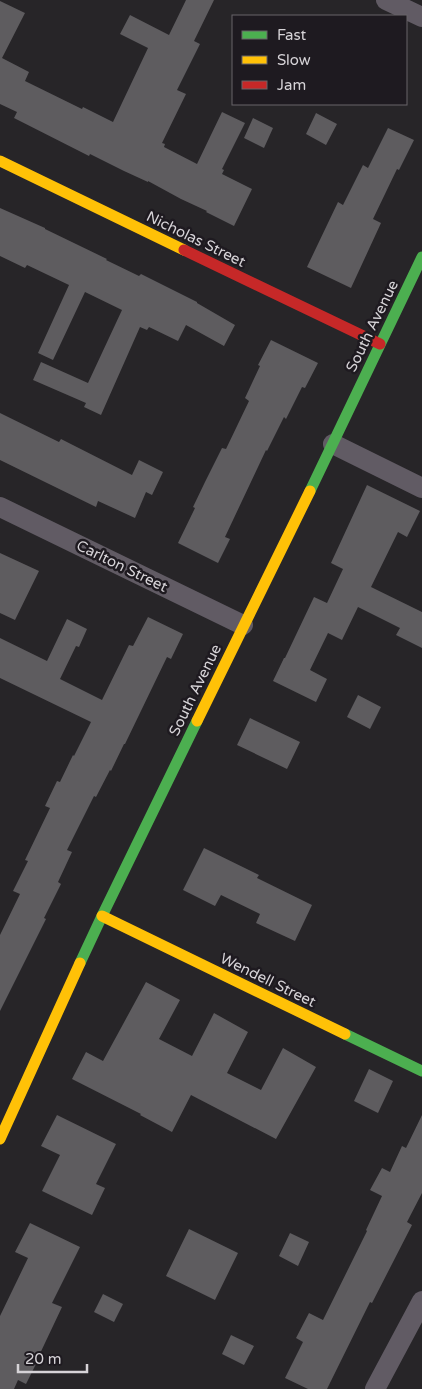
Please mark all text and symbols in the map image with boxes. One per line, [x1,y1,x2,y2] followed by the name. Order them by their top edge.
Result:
[232,15,407,105] legend
[277,26,307,44] text: Fast
[277,51,311,69] text: Slow
[277,76,306,94] text: Jam
[144,207,249,271] street label: Nicholas Street
[342,277,402,375] street label: South Avenue
[74,536,171,596] street label: Carlton Street
[165,641,225,739] street label: South Avenue
[217,949,319,1011] street label: Wendell Street
[18,1342,86,1374] scale bar
[25,1350,62,1368] text: 20 m

